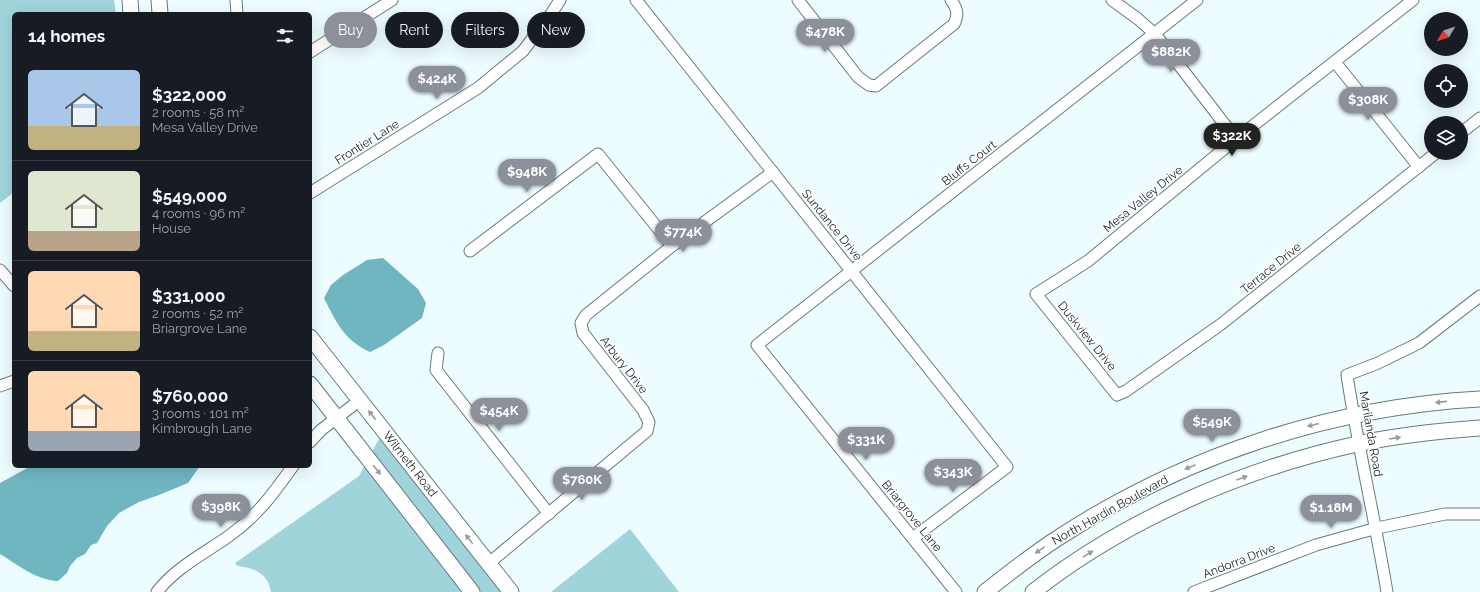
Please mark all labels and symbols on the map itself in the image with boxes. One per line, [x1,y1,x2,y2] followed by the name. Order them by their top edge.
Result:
[1424,12,1468,56] north arrow
[797,19,853,53] pin: $478K
[1143,39,1199,73] pin: $882K
[409,66,465,100] pin: $424K
[1340,87,1396,121] pin: $308K
[332,117,402,167] street label: Frontier Lane
[1204,123,1260,157] pin: $322K
[939,137,999,189] street label: Bluffs Court
[499,159,555,193] pin: $948K
[1101,163,1185,235] street label: Mesa Valley Drive
[799,187,865,263] street label: Sundance Drive
[655,219,711,253] pin: $774K
[1238,240,1304,296] street label: Terrace Drive
[1055,299,1119,373] street label: Duskview Drive
[597,334,651,396] street label: Arbury Drive
[1357,390,1385,478] street label: Marilanda Road
[471,398,527,432] pin: $454K
[1435,399,1447,405] one-way arrow
[367,409,376,420] one-way arrow
[1184,409,1240,443] pin: $549K
[1307,423,1320,429] one-way arrow
[838,427,894,461] pin: $331K
[380,428,440,500] street label: Wilmeth Road
[1388,434,1401,440] one-way arrow
[925,459,981,493] pin: $343K
[373,464,382,475] one-way arrow
[1185,464,1196,470] one-way arrow
[554,467,610,501] pin: $760K
[1049,472,1171,548] street label: North Hardin Boulevard
[1236,474,1248,480] one-way arrow
[879,478,945,554] street label: Briargrove Lane
[193,494,249,528] pin: $398K
[1298,495,1364,529] pin: $1.18M
[465,534,473,545] one-way arrow
[1201,541,1277,581] street label: Andorra Drive
[1035,546,1045,554] one-way arrow
[1083,550,1093,558] one-way arrow

